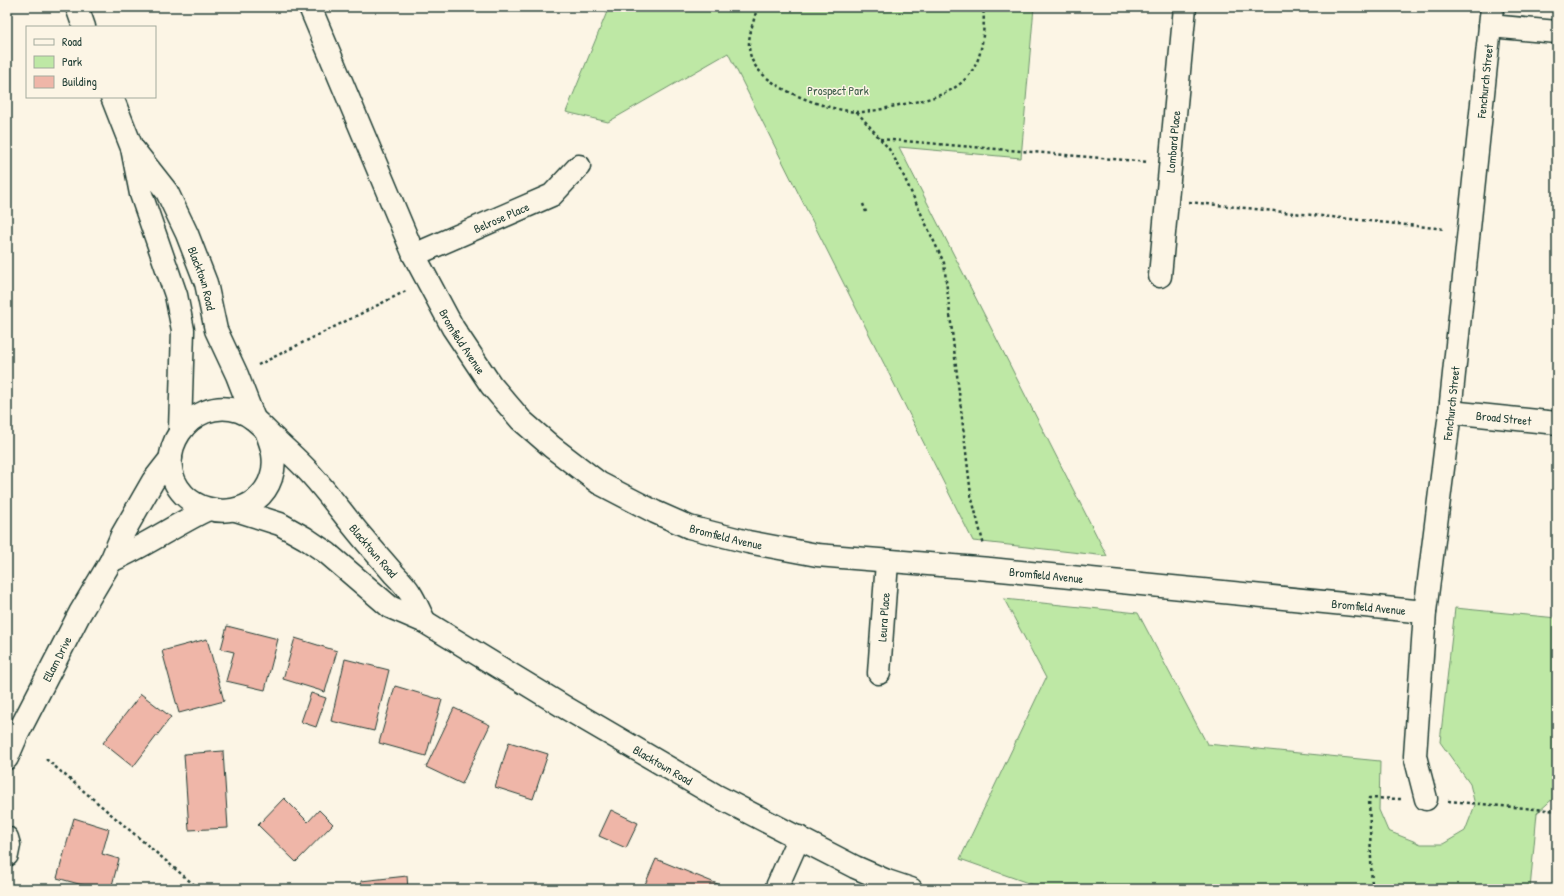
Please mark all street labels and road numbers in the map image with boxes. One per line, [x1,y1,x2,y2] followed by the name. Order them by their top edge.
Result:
[1472,42,1497,120] street label: Fenchurch Street
[1161,110,1184,173] street label: Lombard Place
[471,198,532,237] street label: Belrose Place
[184,244,220,312] street label: Blacktown Road
[436,306,490,377] street label: Bromfield Avenue
[1438,365,1463,442] street label: Fenchurch Street
[1475,406,1533,429] street label: Broad Street
[688,519,764,553] street label: Bromfield Avenue
[346,520,402,581] street label: Blacktown Road
[1008,562,1084,587] street label: Bromfield Avenue
[873,592,893,642] street label: Leura Place
[1331,594,1407,619] street label: Bromfield Avenue
[38,633,75,684] street label: Ellam Drive
[630,741,696,789] street label: Blacktown Road

